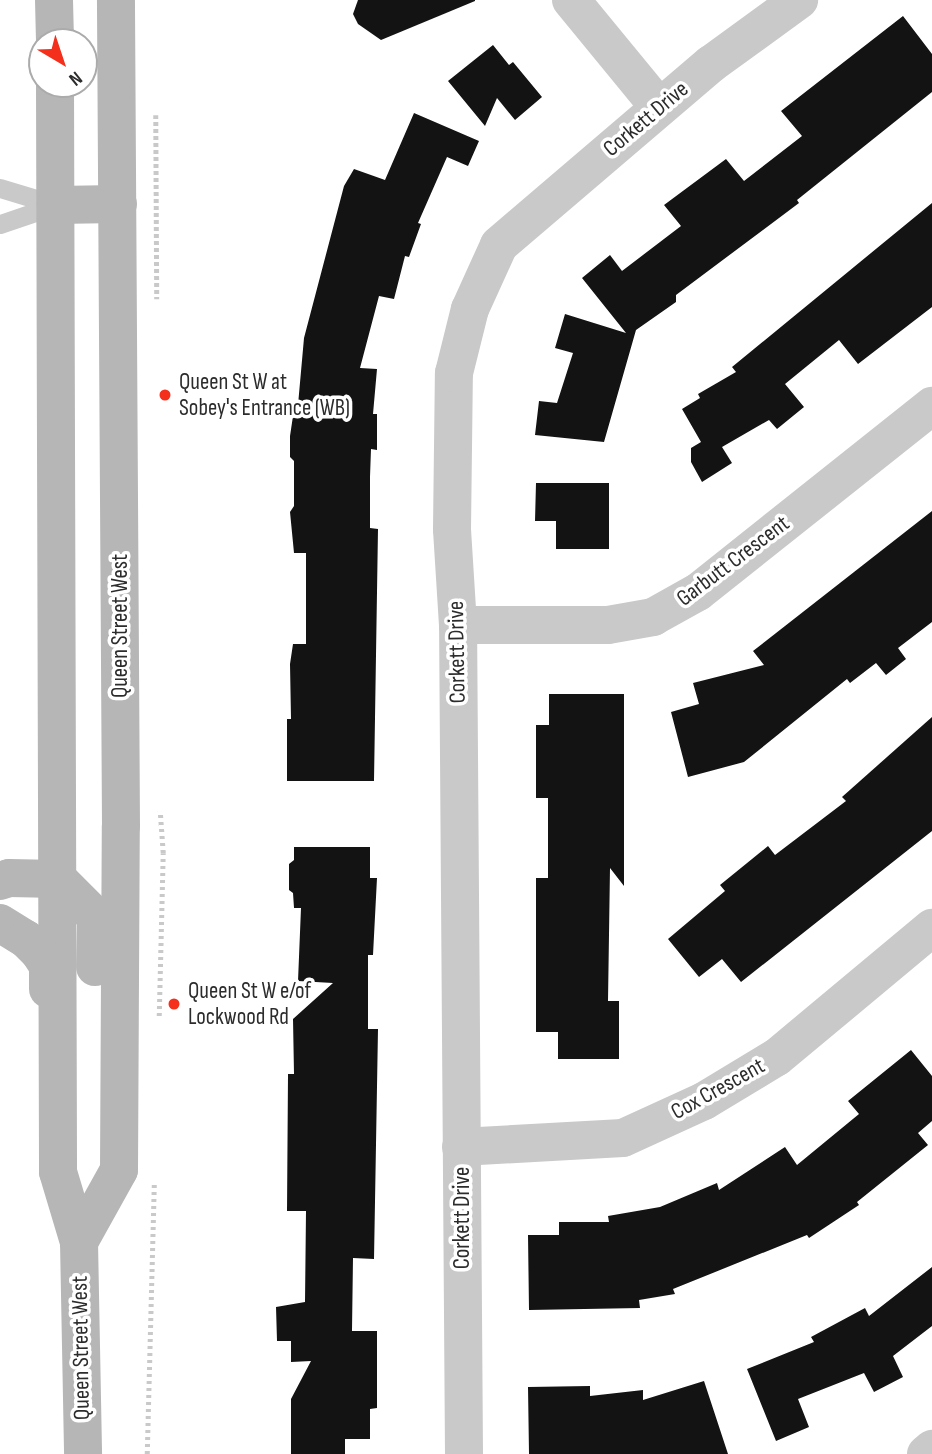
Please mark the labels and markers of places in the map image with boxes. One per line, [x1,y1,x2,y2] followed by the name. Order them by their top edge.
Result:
[179,368,350,422] place label: Queen St W at Sobey's Entrance (WB)
[157,387,173,403] marker: Queen St W at Sobey's Entrance (WB)
[188,977,311,1031] place label: Queen St W e/of Lockwood Rd
[166,996,182,1012] marker: Queen St W e/of Lockwood Rd

